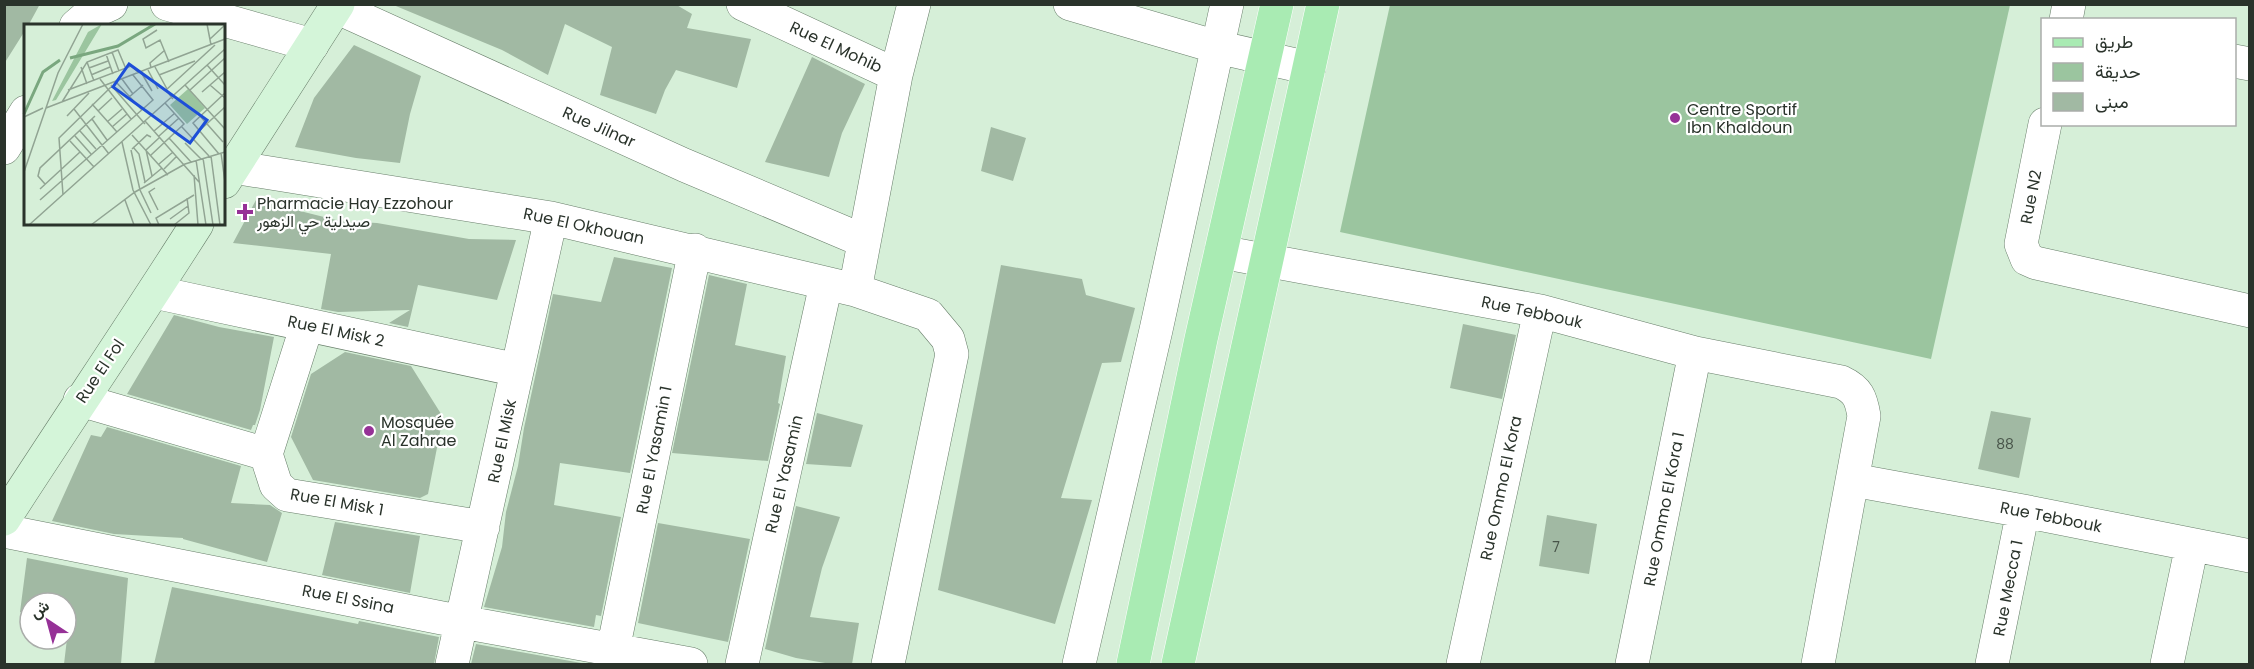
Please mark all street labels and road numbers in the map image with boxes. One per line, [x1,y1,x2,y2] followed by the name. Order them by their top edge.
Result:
[786,16,886,79] street label: Rue El Mohib
[559,101,639,153] street label: Rue Jilnar
[2015,168,2047,226] street label: Rue N2
[521,202,647,250] street label: Rue El Okhouan
[1479,290,1586,334] street label: Rue Tebbouk
[286,310,386,352] street label: Rue El Misk 2
[70,334,130,408] street label: Rue El Fol
[630,384,678,516] street label: Rue El Yasamin 1
[482,396,522,485] street label: Rue El Misk
[759,413,809,535] street label: Rue El Yasamin
[1474,414,1528,562] street label: Rue Ommo El Kora
[1638,430,1690,588] street label: Rue Ommo El Kora 1
[289,482,385,522] street label: Rue El Misk 1
[1998,496,2105,538] street label: Rue Tebbouk
[1987,538,2029,638] street label: Rue Mecca 1
[300,579,396,619] street label: Rue El Ssina

